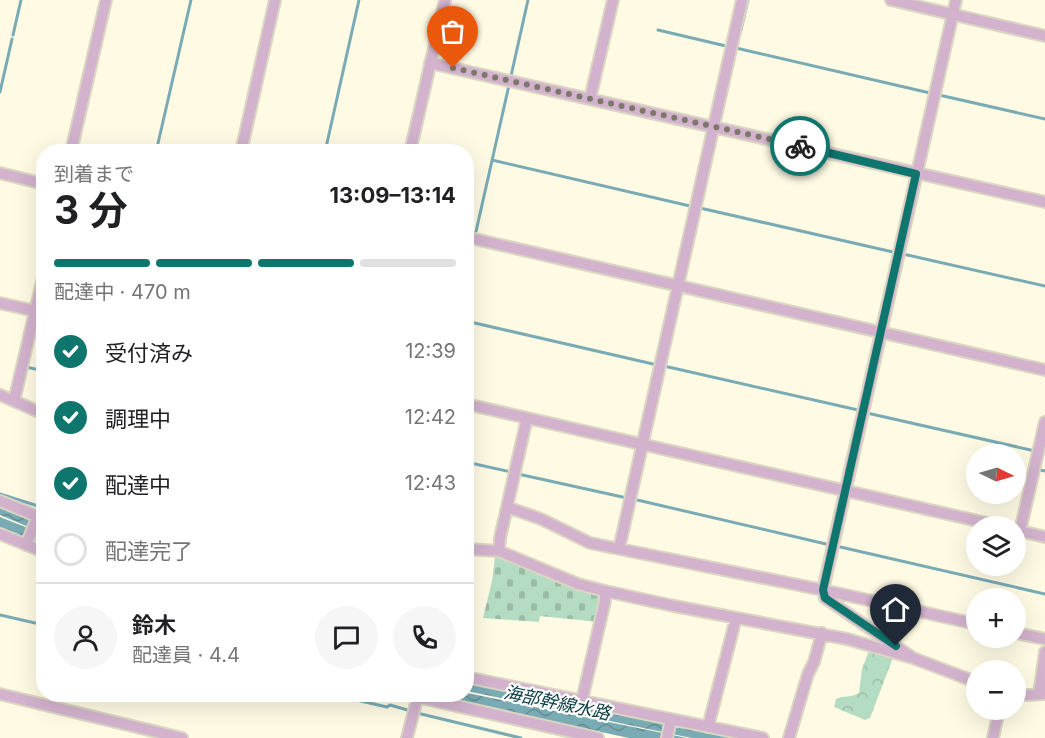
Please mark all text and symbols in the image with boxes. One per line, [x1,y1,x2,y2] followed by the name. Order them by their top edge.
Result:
[427,6,478,68] pin
[436,15,469,48] icon: bag
[770,116,830,176] courier
[784,130,817,163] icon: bike
[54,162,134,186] text: 到着まで
[329,182,456,208] text: 13:09–13:14
[54,186,127,233] text: 3 分
[54,280,191,304] text: 配達中 · 470 m
[54,335,87,368] icon: check
[405,339,456,363] text: 12:39
[105,340,193,366] text: 受付済み
[54,401,87,434] icon: check
[405,405,456,429] text: 12:42
[105,406,171,432] text: 調理中
[966,444,1026,504] north arrow
[966,444,1026,720] map controls
[54,467,87,500] icon: check
[405,471,456,495] text: 12:43
[105,472,171,498] text: 配達中
[966,516,1026,576] button: layers
[105,538,193,564] text: 配達完了
[870,584,921,646] pin
[966,588,1026,648] button: +
[879,593,912,626] icon: home
[54,606,117,669] button: person
[315,606,378,669] button: chat
[393,606,456,669] button: phone
[132,612,176,638] text: 鈴木
[132,643,240,667] text: 配達員 · 4.4
[966,660,1026,720] button: −
[502,681,614,724] water label: 海部幹線水路

